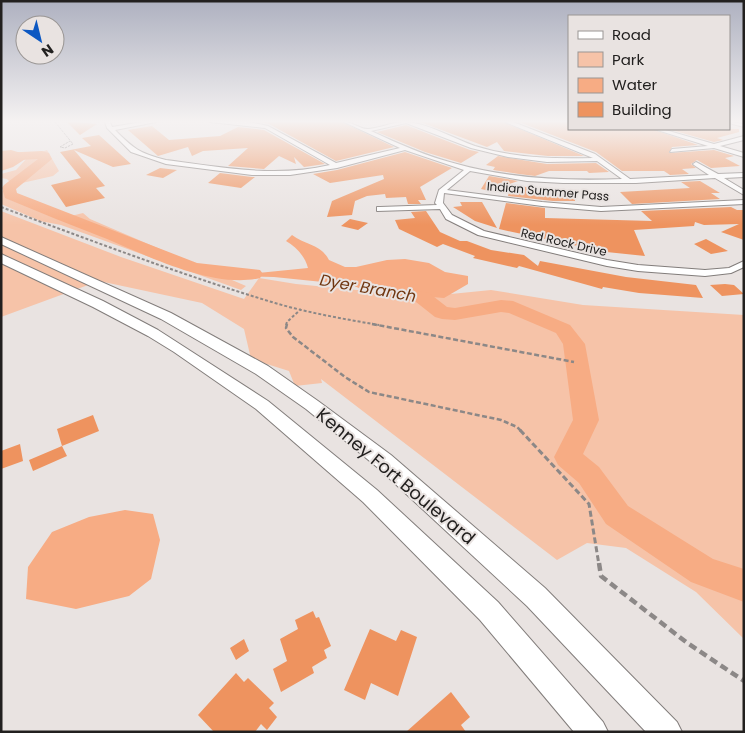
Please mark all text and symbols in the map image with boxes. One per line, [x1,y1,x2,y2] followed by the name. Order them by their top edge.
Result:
[15,15,65,65] north arrow
[568,15,730,130] legend
[612,24,651,45] text: Road
[37,39,58,62] text: N
[612,49,644,70] text: Park
[612,74,658,95] text: Water
[612,99,672,120] text: Building
[486,177,610,205] street label: Indian Summer Pass
[519,224,609,260] street label: Red Rock Drive
[318,268,418,308] water label: Dyer Branch
[311,402,481,550] street label: Kenney Fort Boulevard

